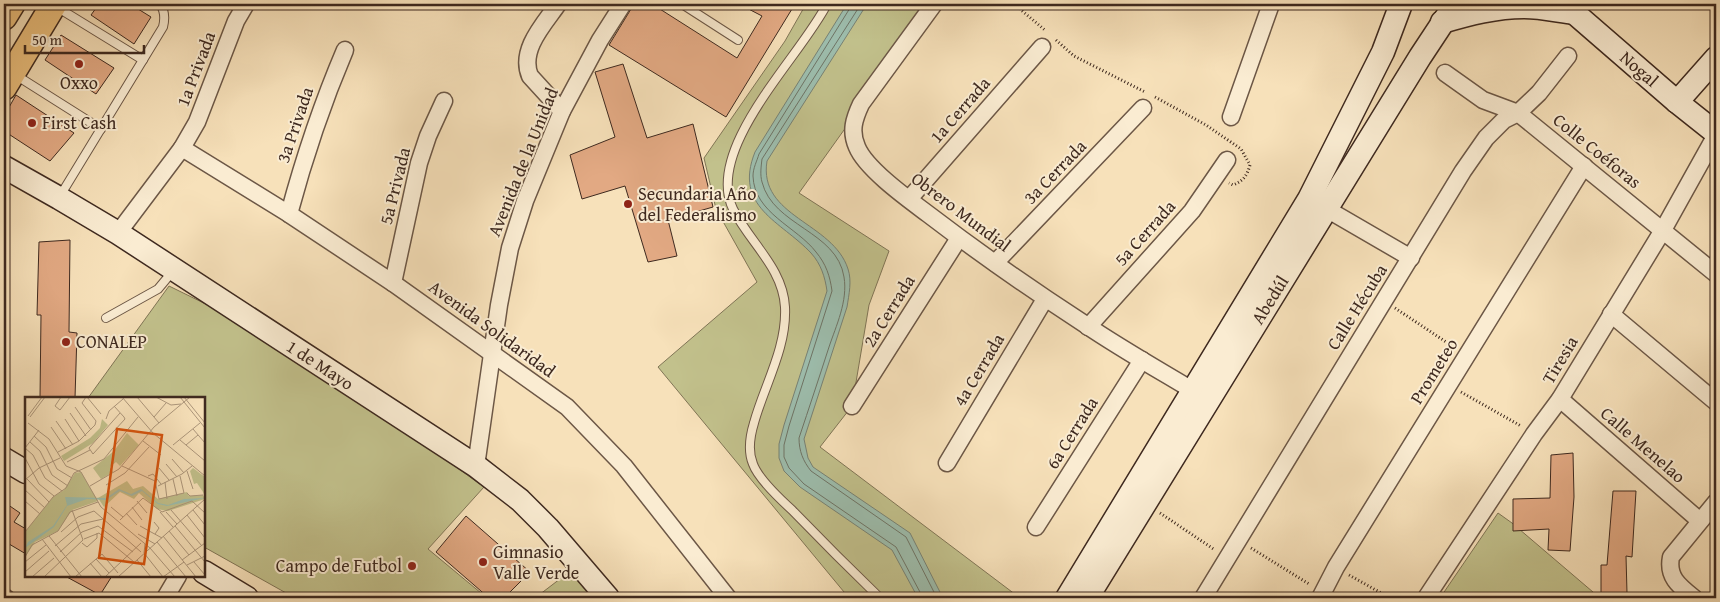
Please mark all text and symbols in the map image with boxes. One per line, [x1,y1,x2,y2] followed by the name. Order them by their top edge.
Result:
[25,22,144,54] scale bar
[169,27,222,110] street label: 1a Privada
[32,29,63,50] text: 50 m
[1614,44,1665,93] street label: Nogal
[73,58,85,70] marker: Oxxo
[60,69,98,96] place label: Oxxo
[923,70,997,149] street label: 1a Cerrada
[269,83,320,166] street label: 3a Privada
[480,83,565,240] street label: Avenida de la Unidad
[1547,107,1647,195] street label: Colle Coéforas
[42,109,116,136] place label: First Cash
[26,117,38,129] marker: First Cash
[1017,133,1093,210] street label: 3a Cerrada
[372,144,417,227] street label: 5a Privada
[906,165,1017,258] street label: Obrero Mundial
[638,180,757,228] place label: Secundaria Año del Federalismo
[1108,193,1182,272] street label: 5a Cerrada
[622,198,634,210] marker: Secundaria Año del Federalismo
[1319,258,1394,355] street label: Calle Hécuba
[856,269,922,352] street label: 2a Cerrada
[1244,270,1295,329] street label: Abedúl
[423,273,561,384] street label: Avenida Solidaridad
[76,328,147,355] place label: CONALEP
[946,328,1011,411] street label: 4a Cerrada
[1535,330,1585,389] street label: Tiresia
[281,333,359,397] street label: 1 de Mayo
[1403,333,1464,409] street label: Prometeo
[60,336,72,348] marker: CONALEP
[1039,391,1105,474] street label: 6a Cerrada
[25,397,205,577] inset map
[1595,400,1692,489] street label: Calle Menelao
[493,538,579,586] place label: Gimnasio Valle Verde
[276,552,402,579] place label: Campo de Futbol
[477,556,489,568] marker: Gimnasio Valle Verde
[406,560,418,572] marker: Campo de Futbol

